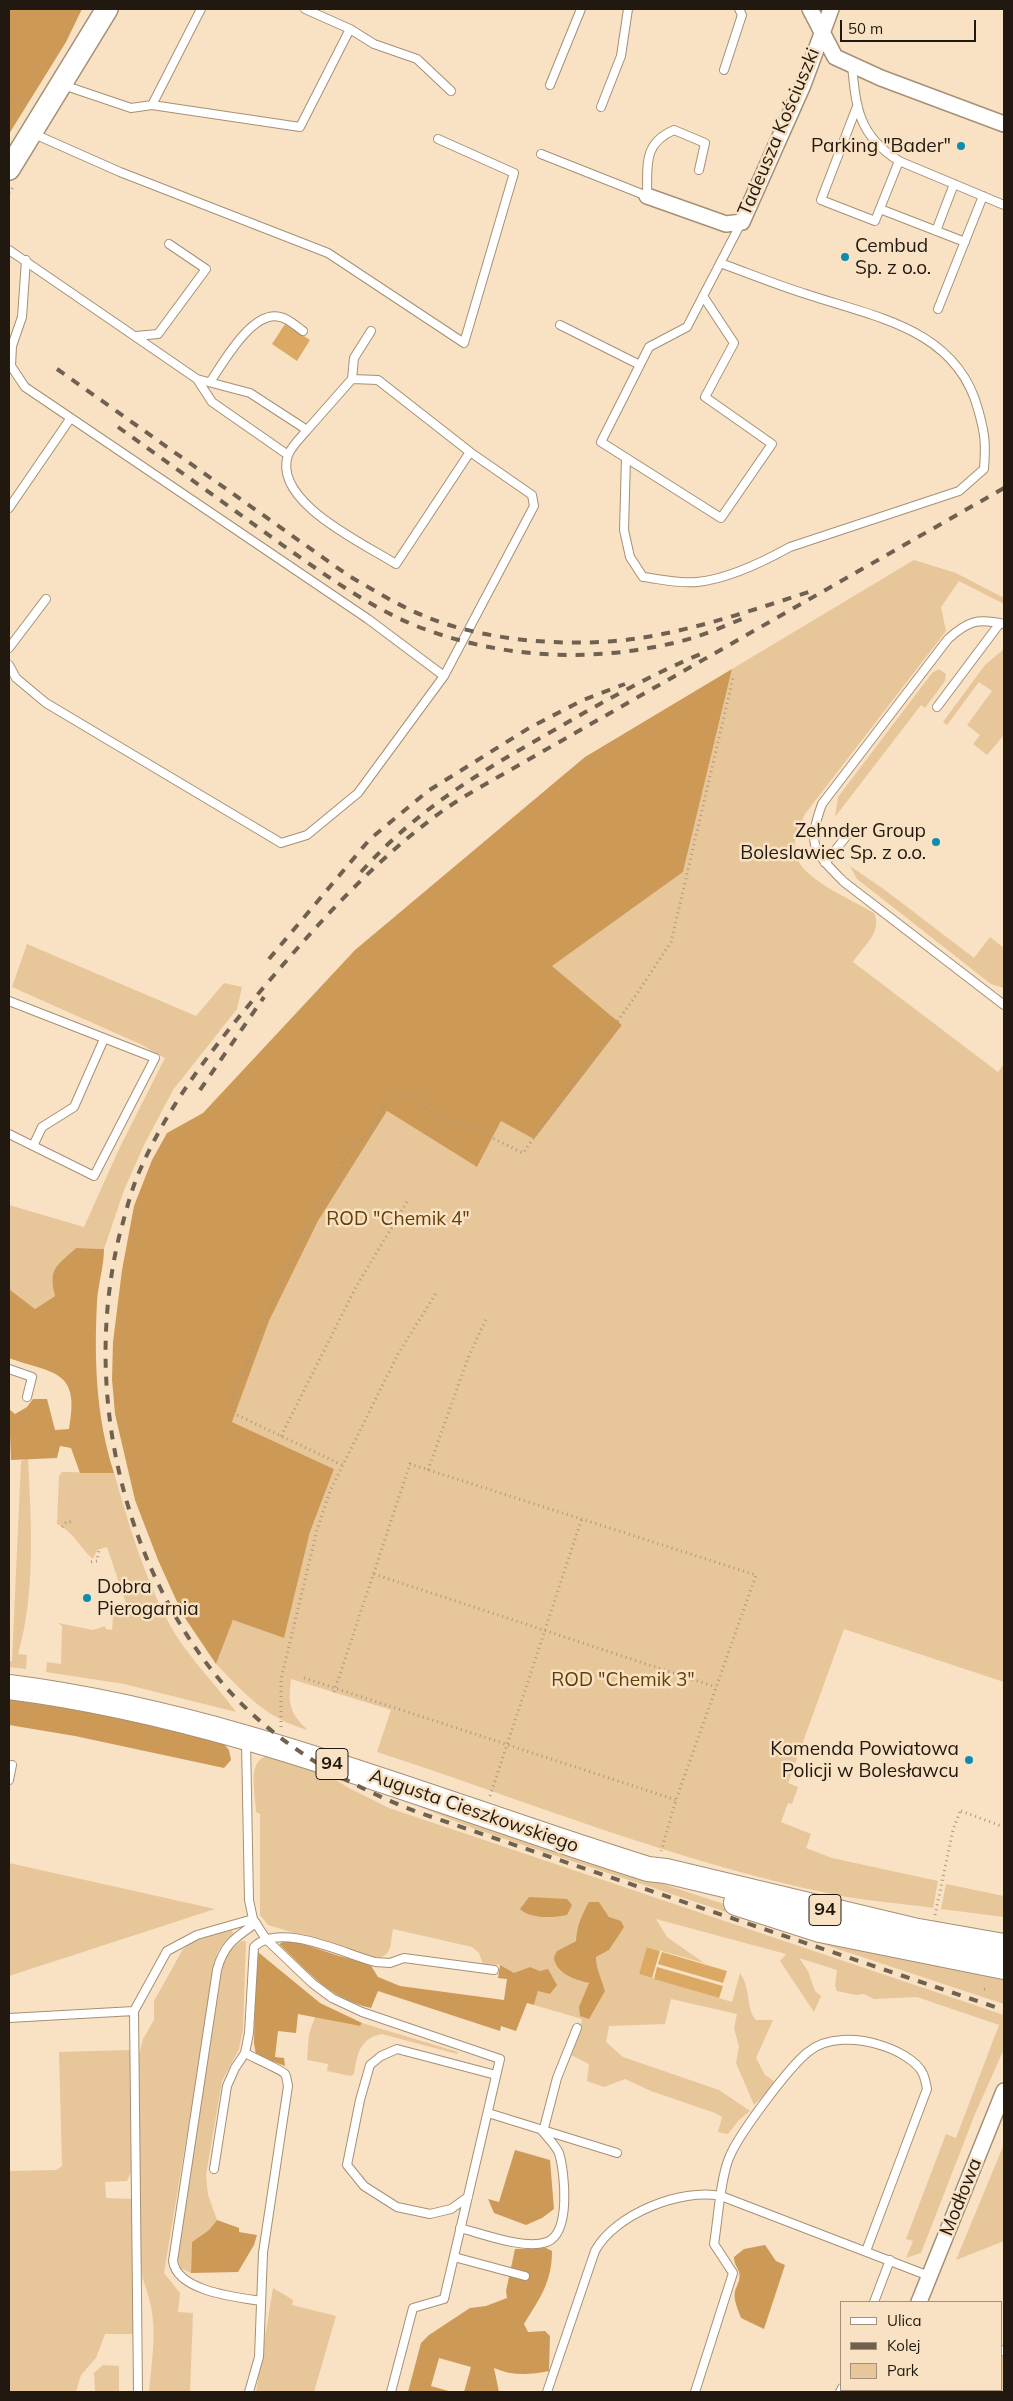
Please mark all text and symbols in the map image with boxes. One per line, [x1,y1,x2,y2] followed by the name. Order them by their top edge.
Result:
[843,10,979,42] scale bar
[848,19,883,38] text: 50 m
[733,45,825,219] street label: Tadeusza Kościuszki
[811,135,951,157] place label: Parking "Bader"
[955,140,967,152] marker: Parking "Bader"
[855,235,931,279] place label: Cembud Sp. z o.o.
[839,251,851,263] marker: Cembud Sp. z o.o.
[740,820,926,864] place label: Zehnder Group Boleslawiec Sp. z o.o.
[930,836,942,848] marker: Zehnder Group Boleslawiec Sp. z o.o.
[326,1208,470,1230] park label: ROD "Chemik 4"
[97,1576,199,1620] place label: Dobra Pierogarnia
[81,1592,93,1604] marker: Dobra Pierogarnia
[551,1669,695,1691] park label: ROD "Chemik 3"
[770,1738,959,1782] place label: Komenda Powiatowa Policji w Bolesławcu
[316,1748,348,1780] road number: 94
[963,1754,975,1766] marker: Komenda Powiatowa Policji w Bolesławcu
[366,1764,582,1858] street label: Augusta Cieszkowskiego
[809,1894,841,1926] road number: 94
[935,2155,987,2239] street label: Modłowa
[840,2301,1003,2391] legend
[887,2311,921,2330] text: Ulica
[887,2336,920,2355] text: Kolej
[887,2361,919,2380] text: Park

